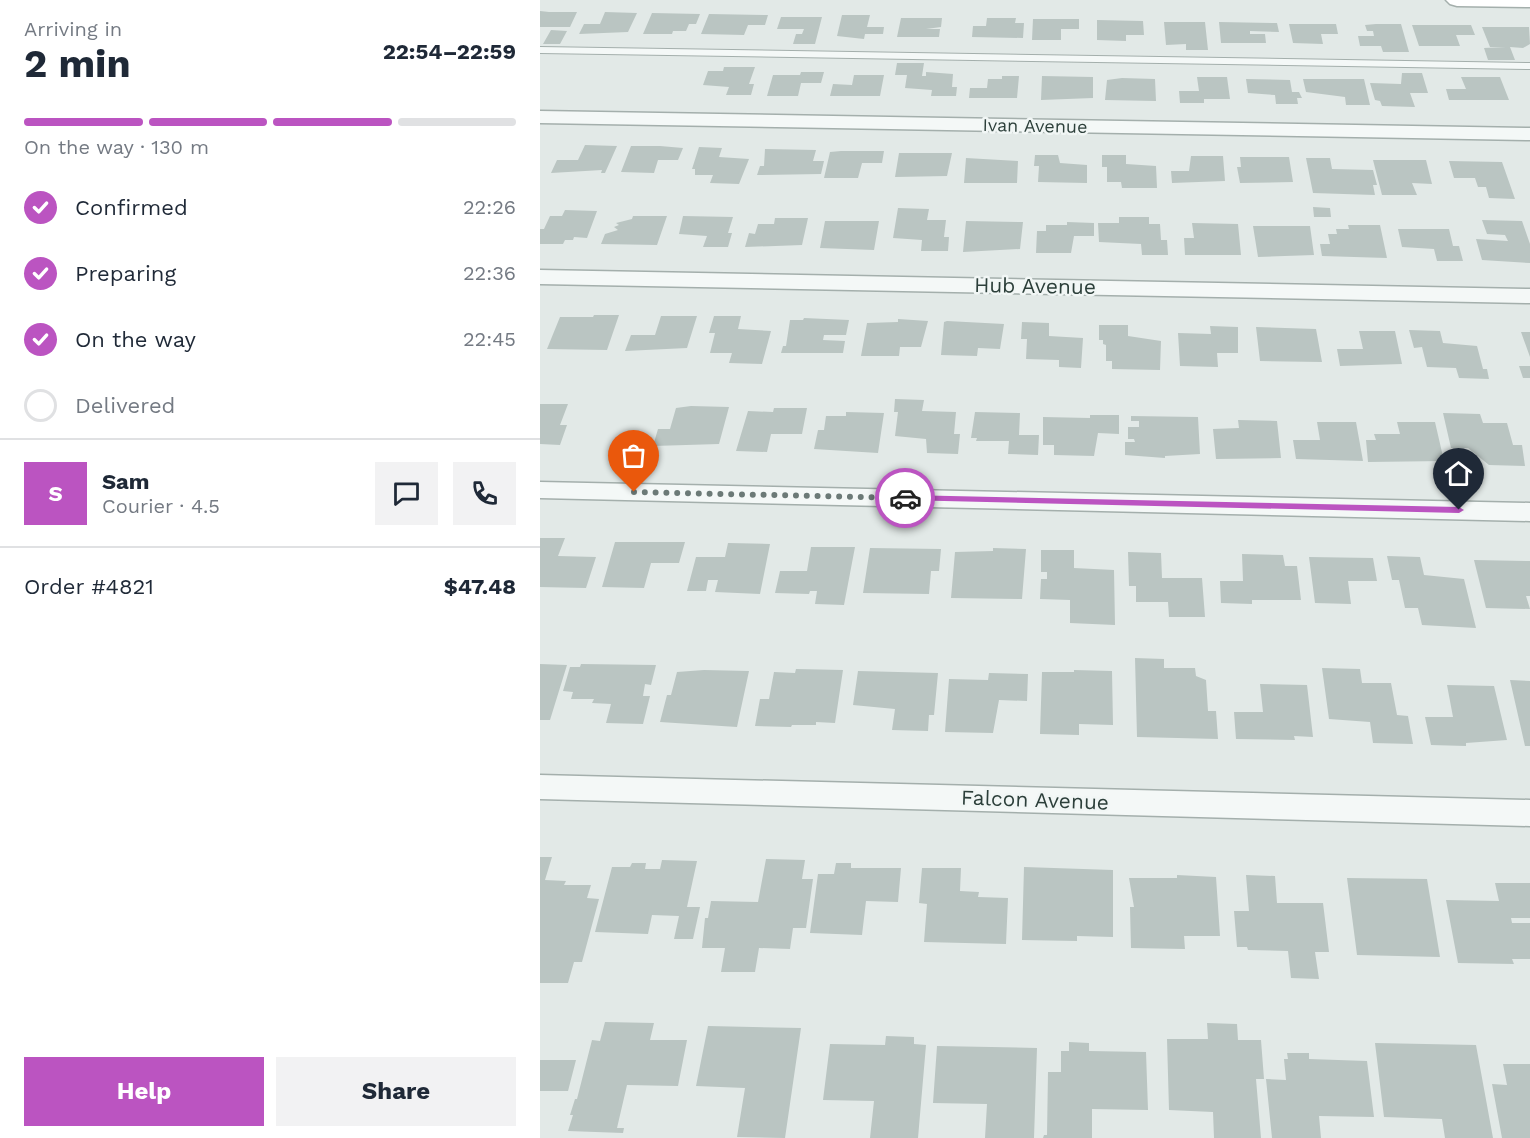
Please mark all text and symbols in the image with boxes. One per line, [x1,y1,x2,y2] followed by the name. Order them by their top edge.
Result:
[24,17,122,41] text: Arriving in
[383,39,516,64] text: 22:54–22:59
[24,41,131,86] text: 2 min
[982,114,1088,137] street label: Ivan Avenue
[24,135,209,159] text: On the way · 130 m
[24,191,57,224] icon: check
[75,195,188,220] text: Confirmed
[463,195,516,219] text: 22:26
[24,257,57,290] icon: check
[75,261,176,286] text: Preparing
[463,261,516,285] text: 22:36
[974,272,1096,299] street label: Hub Avenue
[24,323,57,356] icon: check
[75,327,196,352] text: On the way
[463,327,516,351] text: 22:45
[75,393,175,418] text: Delivered
[608,430,659,492] pin
[617,439,650,472] icon: bag
[1433,448,1484,510] pin
[1442,457,1475,490] icon: home
[375,462,438,525] button: chat
[453,462,516,525] button: phone
[875,468,935,528] courier
[102,469,150,494] text: Sam
[48,481,63,506] text: S
[889,482,922,515] icon: car
[102,494,220,518] text: Courier · 4.5
[24,574,154,599] text: Order #4821
[444,574,516,599] text: $47.48
[961,784,1109,815] street label: Falcon Avenue
[24,1057,264,1126] button: Help
[276,1057,516,1126] button: Share

